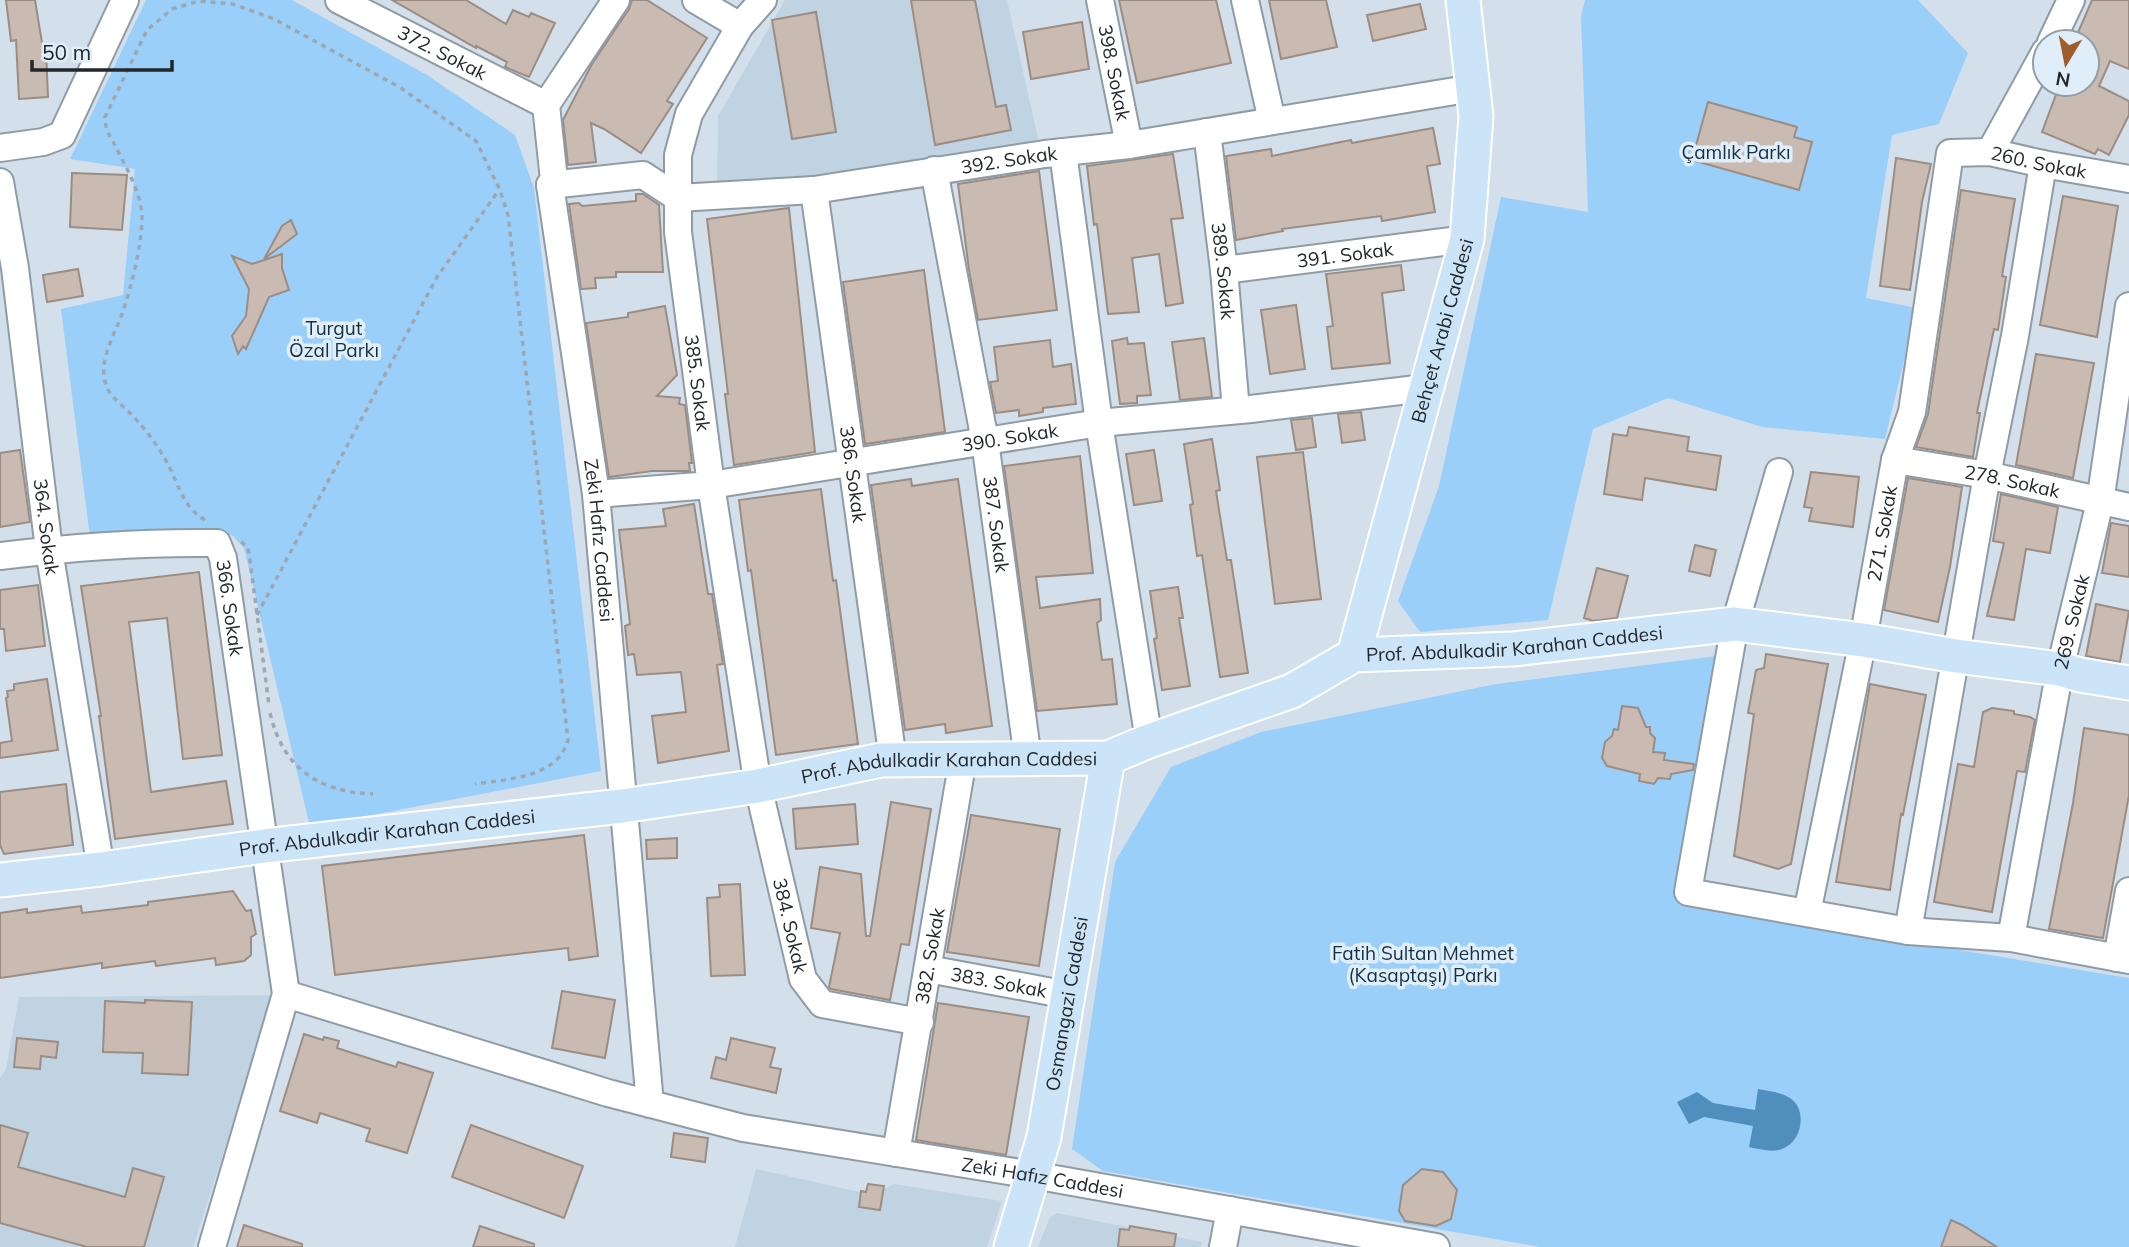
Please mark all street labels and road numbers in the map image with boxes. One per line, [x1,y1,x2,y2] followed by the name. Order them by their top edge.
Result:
[394,20,491,85] street label: 372. Sokak
[1093,23,1136,123] street label: 398. Sokak
[959,141,1059,179] street label: 392. Sokak
[1989,141,2089,183] street label: 260. Sokak
[1206,221,1240,321] street label: 389. Sokak
[1295,236,1395,273] street label: 391. Sokak
[1406,236,1479,426] street label: Behçet Arabi Caddesi
[679,333,716,433] street label: 385. Sokak
[960,418,1060,457] street label: 390. Sokak
[835,425,872,524] street label: 386. Sokak
[579,457,619,623] street label: Zeki Hafız Caddesi
[1963,459,2062,503] street label: 278. Sokak
[978,475,1015,574] street label: 387. Sokak
[28,477,65,577] street label: 364. Sokak
[1862,483,1902,583] street label: 271. Sokak
[211,558,249,658] street label: 366. Sokak
[2048,572,2094,672] street label: 269. Sokak
[1365,620,1664,667] street label: Prof. Abdulkadir Karahan Caddesi
[799,746,1097,789] street label: Prof. Abdulkadir Karahan Caddesi
[237,804,536,861] street label: Prof. Abdulkadir Karahan Caddesi
[768,876,813,976] street label: 384. Sokak
[910,906,950,1006] street label: 382. Sokak
[1040,915,1093,1093] street label: Osmangazi Caddesi
[949,961,1049,1003] street label: 383. Sokak
[960,1152,1125,1203] street label: Zeki Hafız Caddesi

